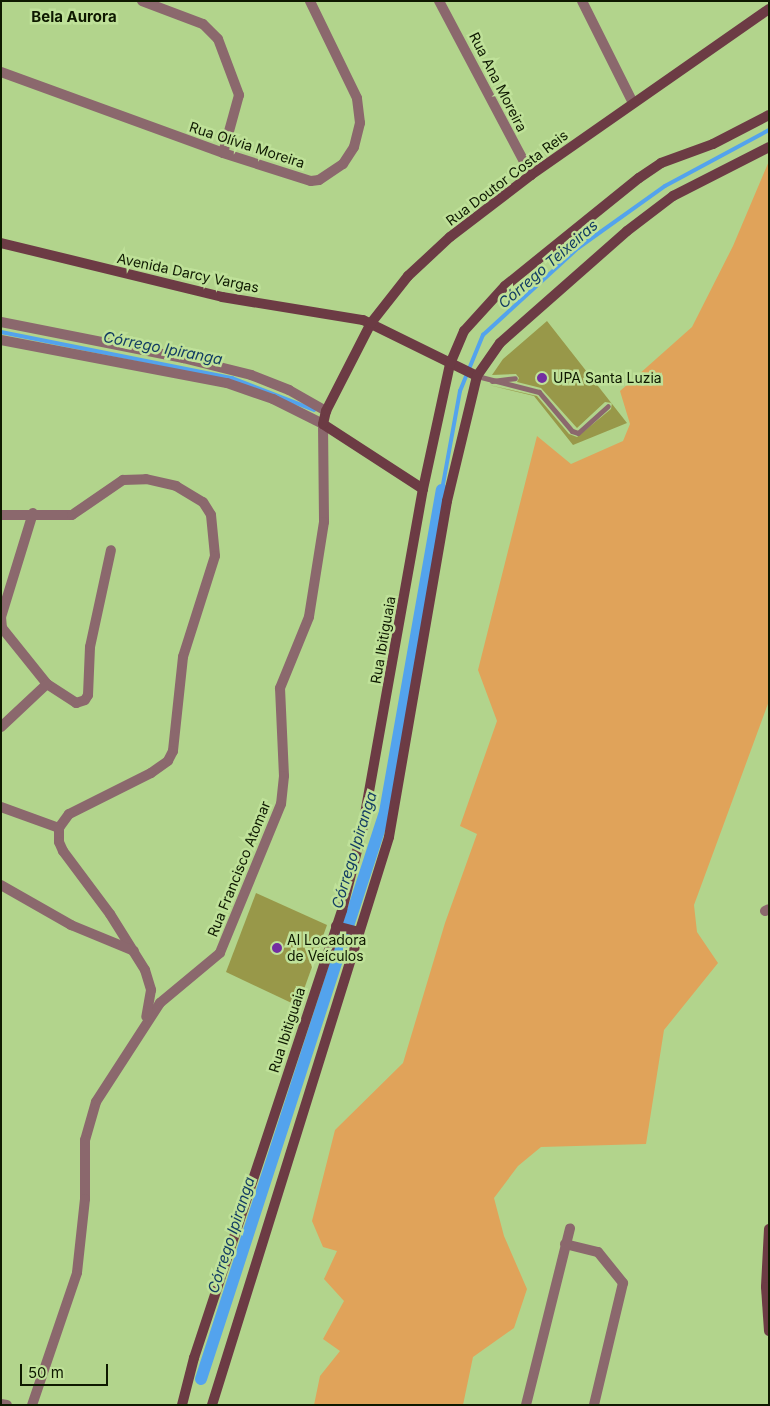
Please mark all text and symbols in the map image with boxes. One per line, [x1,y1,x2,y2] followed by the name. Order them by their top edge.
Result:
[31,8,117,26] district label: Bela Aurora
[466,29,530,135] street label: Rua Ana Moreira
[187,118,307,172] street label: Rua Olívia Moreira
[443,127,571,229] street label: Rua Doutor Costa Reis
[495,216,601,312] water label: Córrego Teixeiras
[115,250,261,296] street label: Avenida Darcy Vargas
[102,328,224,368] water label: Córrego Ipiranga
[553,370,662,386] place label: UPA Santa Luzia
[535,371,549,385] marker: UPA Santa Luzia
[367,595,399,685] street label: Rua Ibitiguaia
[328,789,380,911] water label: Córrego Ipiranga
[204,799,274,939] street label: Rua Francisco Atomar
[287,932,366,964] place label: Al Locadora de Veículos
[271,942,283,954] marker: Al Locadora de Veículos
[265,985,309,1075] street label: Rua Ibitiguaia
[204,1175,258,1295] water label: Córrego Ipiranga
[22,1354,110,1386] scale bar
[28,1363,64,1382] text: 50 m

